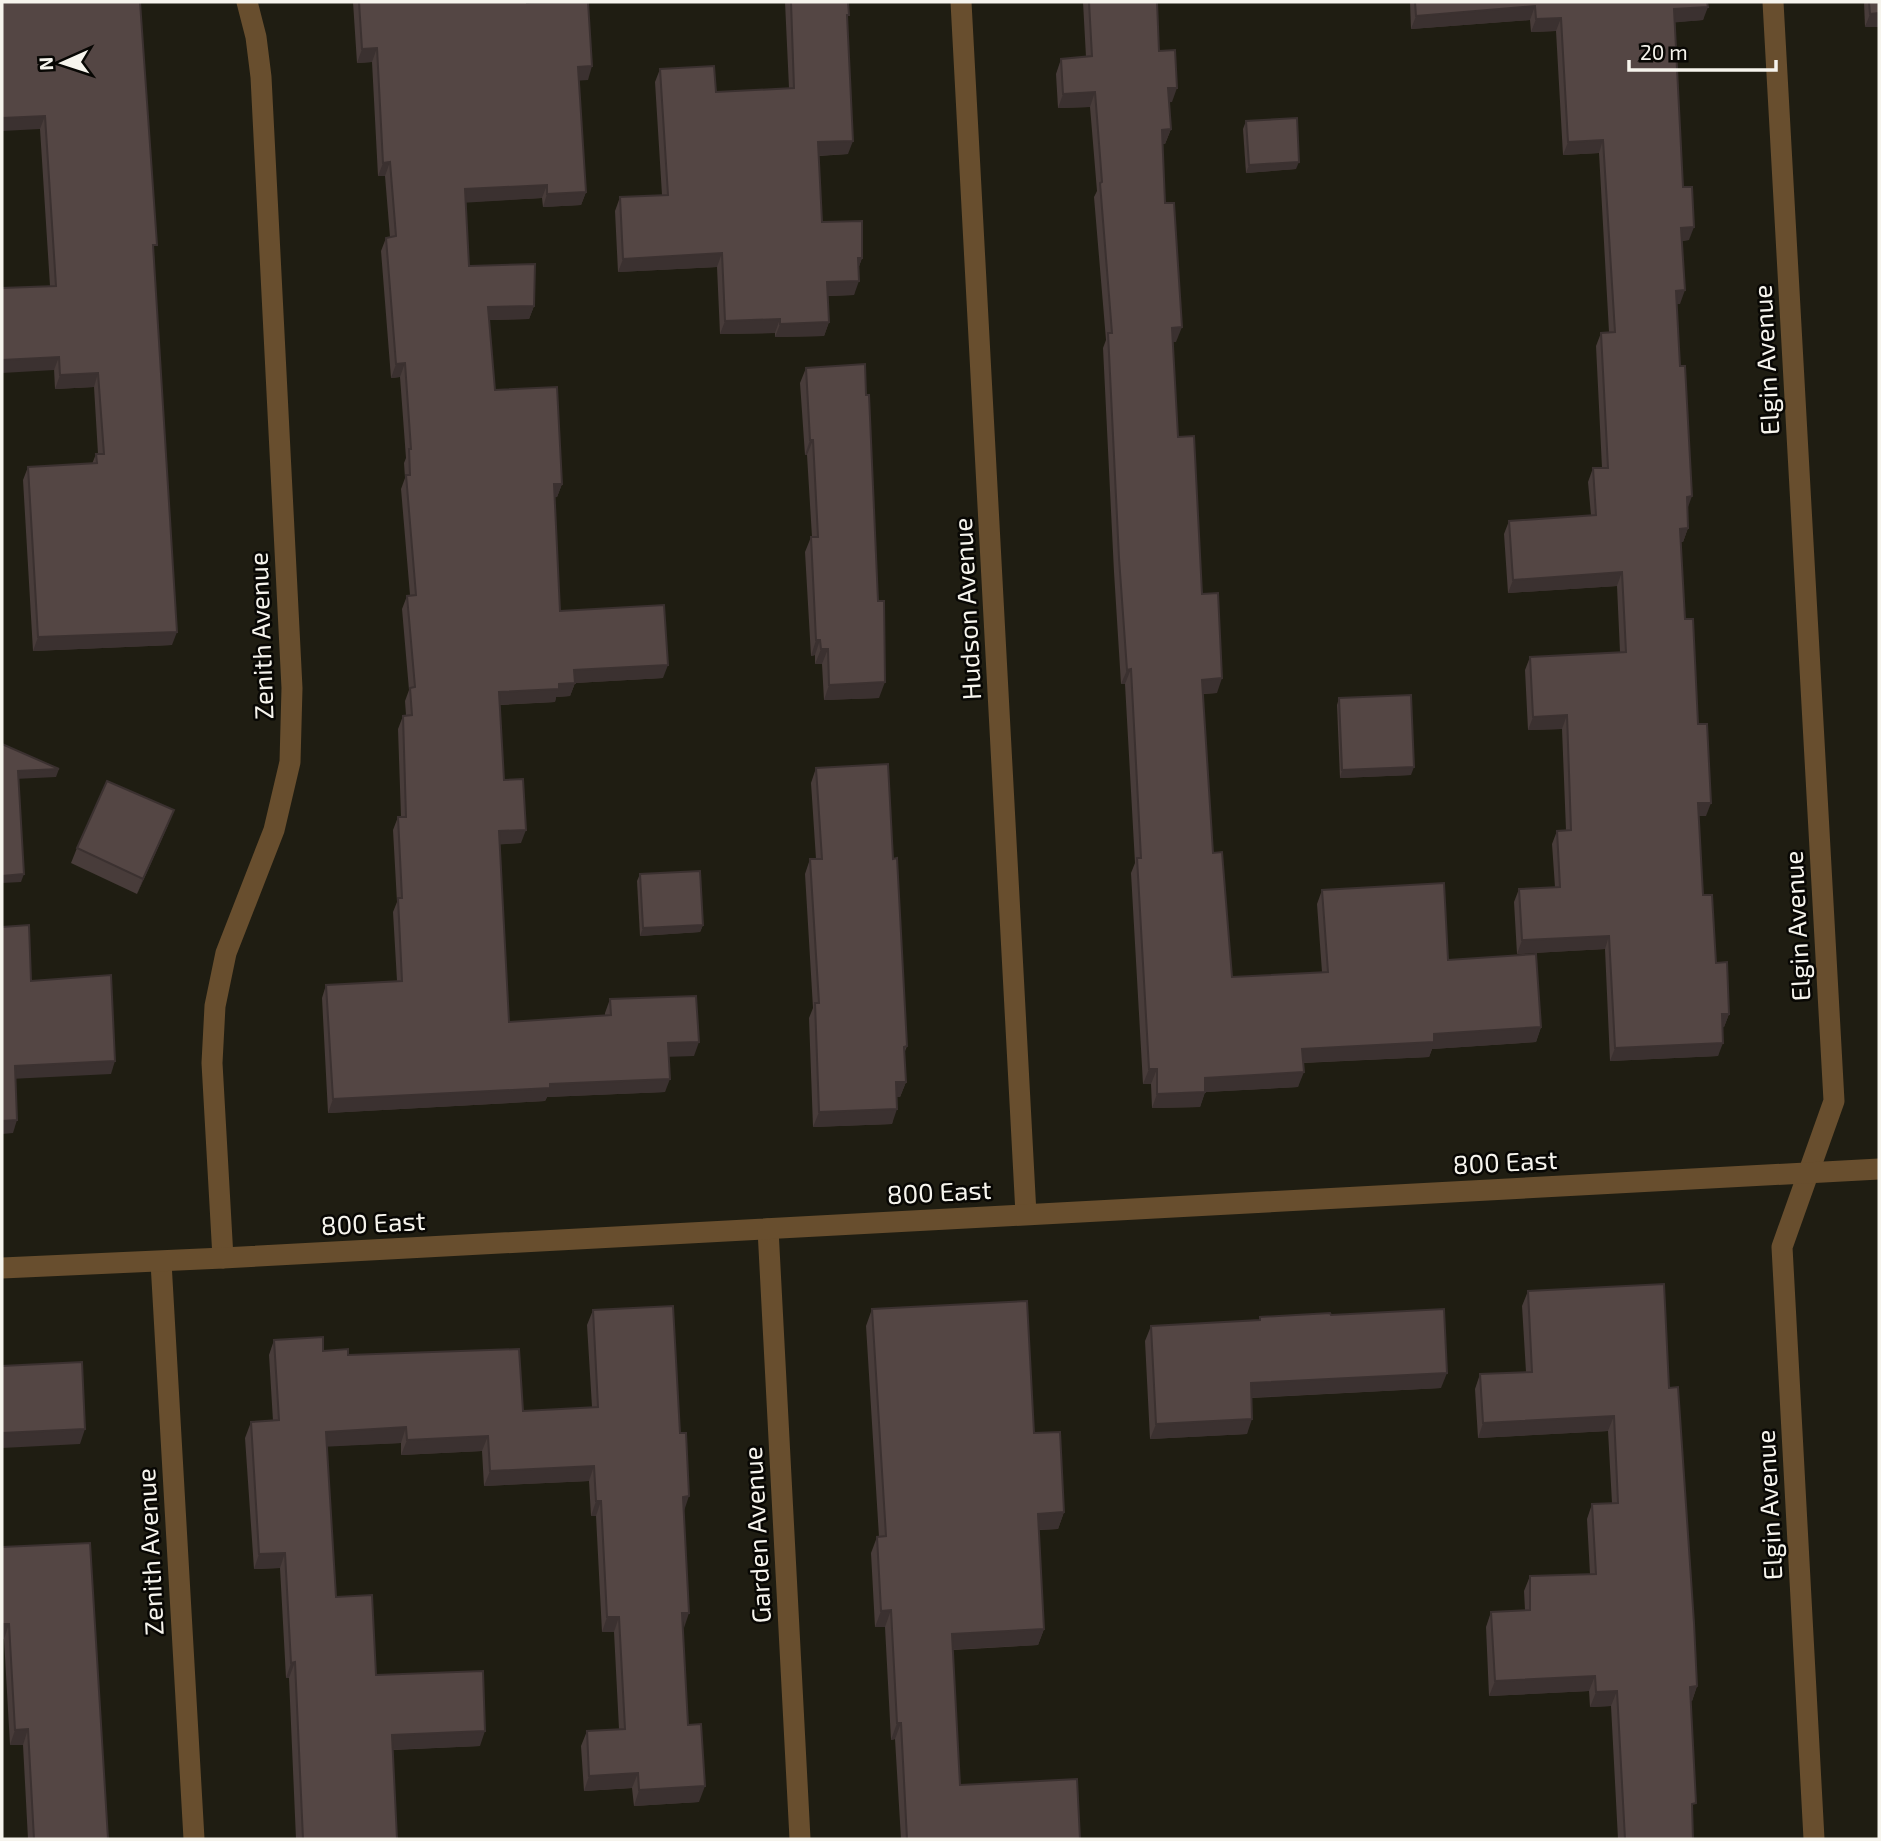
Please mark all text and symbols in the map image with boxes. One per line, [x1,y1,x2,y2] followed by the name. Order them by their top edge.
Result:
[28,28,98,98] north arrow
[1629,28,1776,72] scale bar
[1640,39,1688,64] text: 20 m
[34,56,57,71] text: N
[1746,284,1784,436] street label: Elgin Avenue
[946,517,986,701] street label: Hudson Avenue
[242,552,278,720] street label: Zenith Avenue
[1777,850,1815,1002] street label: Elgin Avenue
[1452,1143,1558,1179] street label: 800 East
[886,1173,992,1209] street label: 800 East
[320,1204,426,1240] street label: 800 East
[1749,1429,1787,1581] street label: Elgin Avenue
[736,1446,776,1624] street label: Garden Avenue
[129,1468,169,1636] street label: Zenith Avenue

